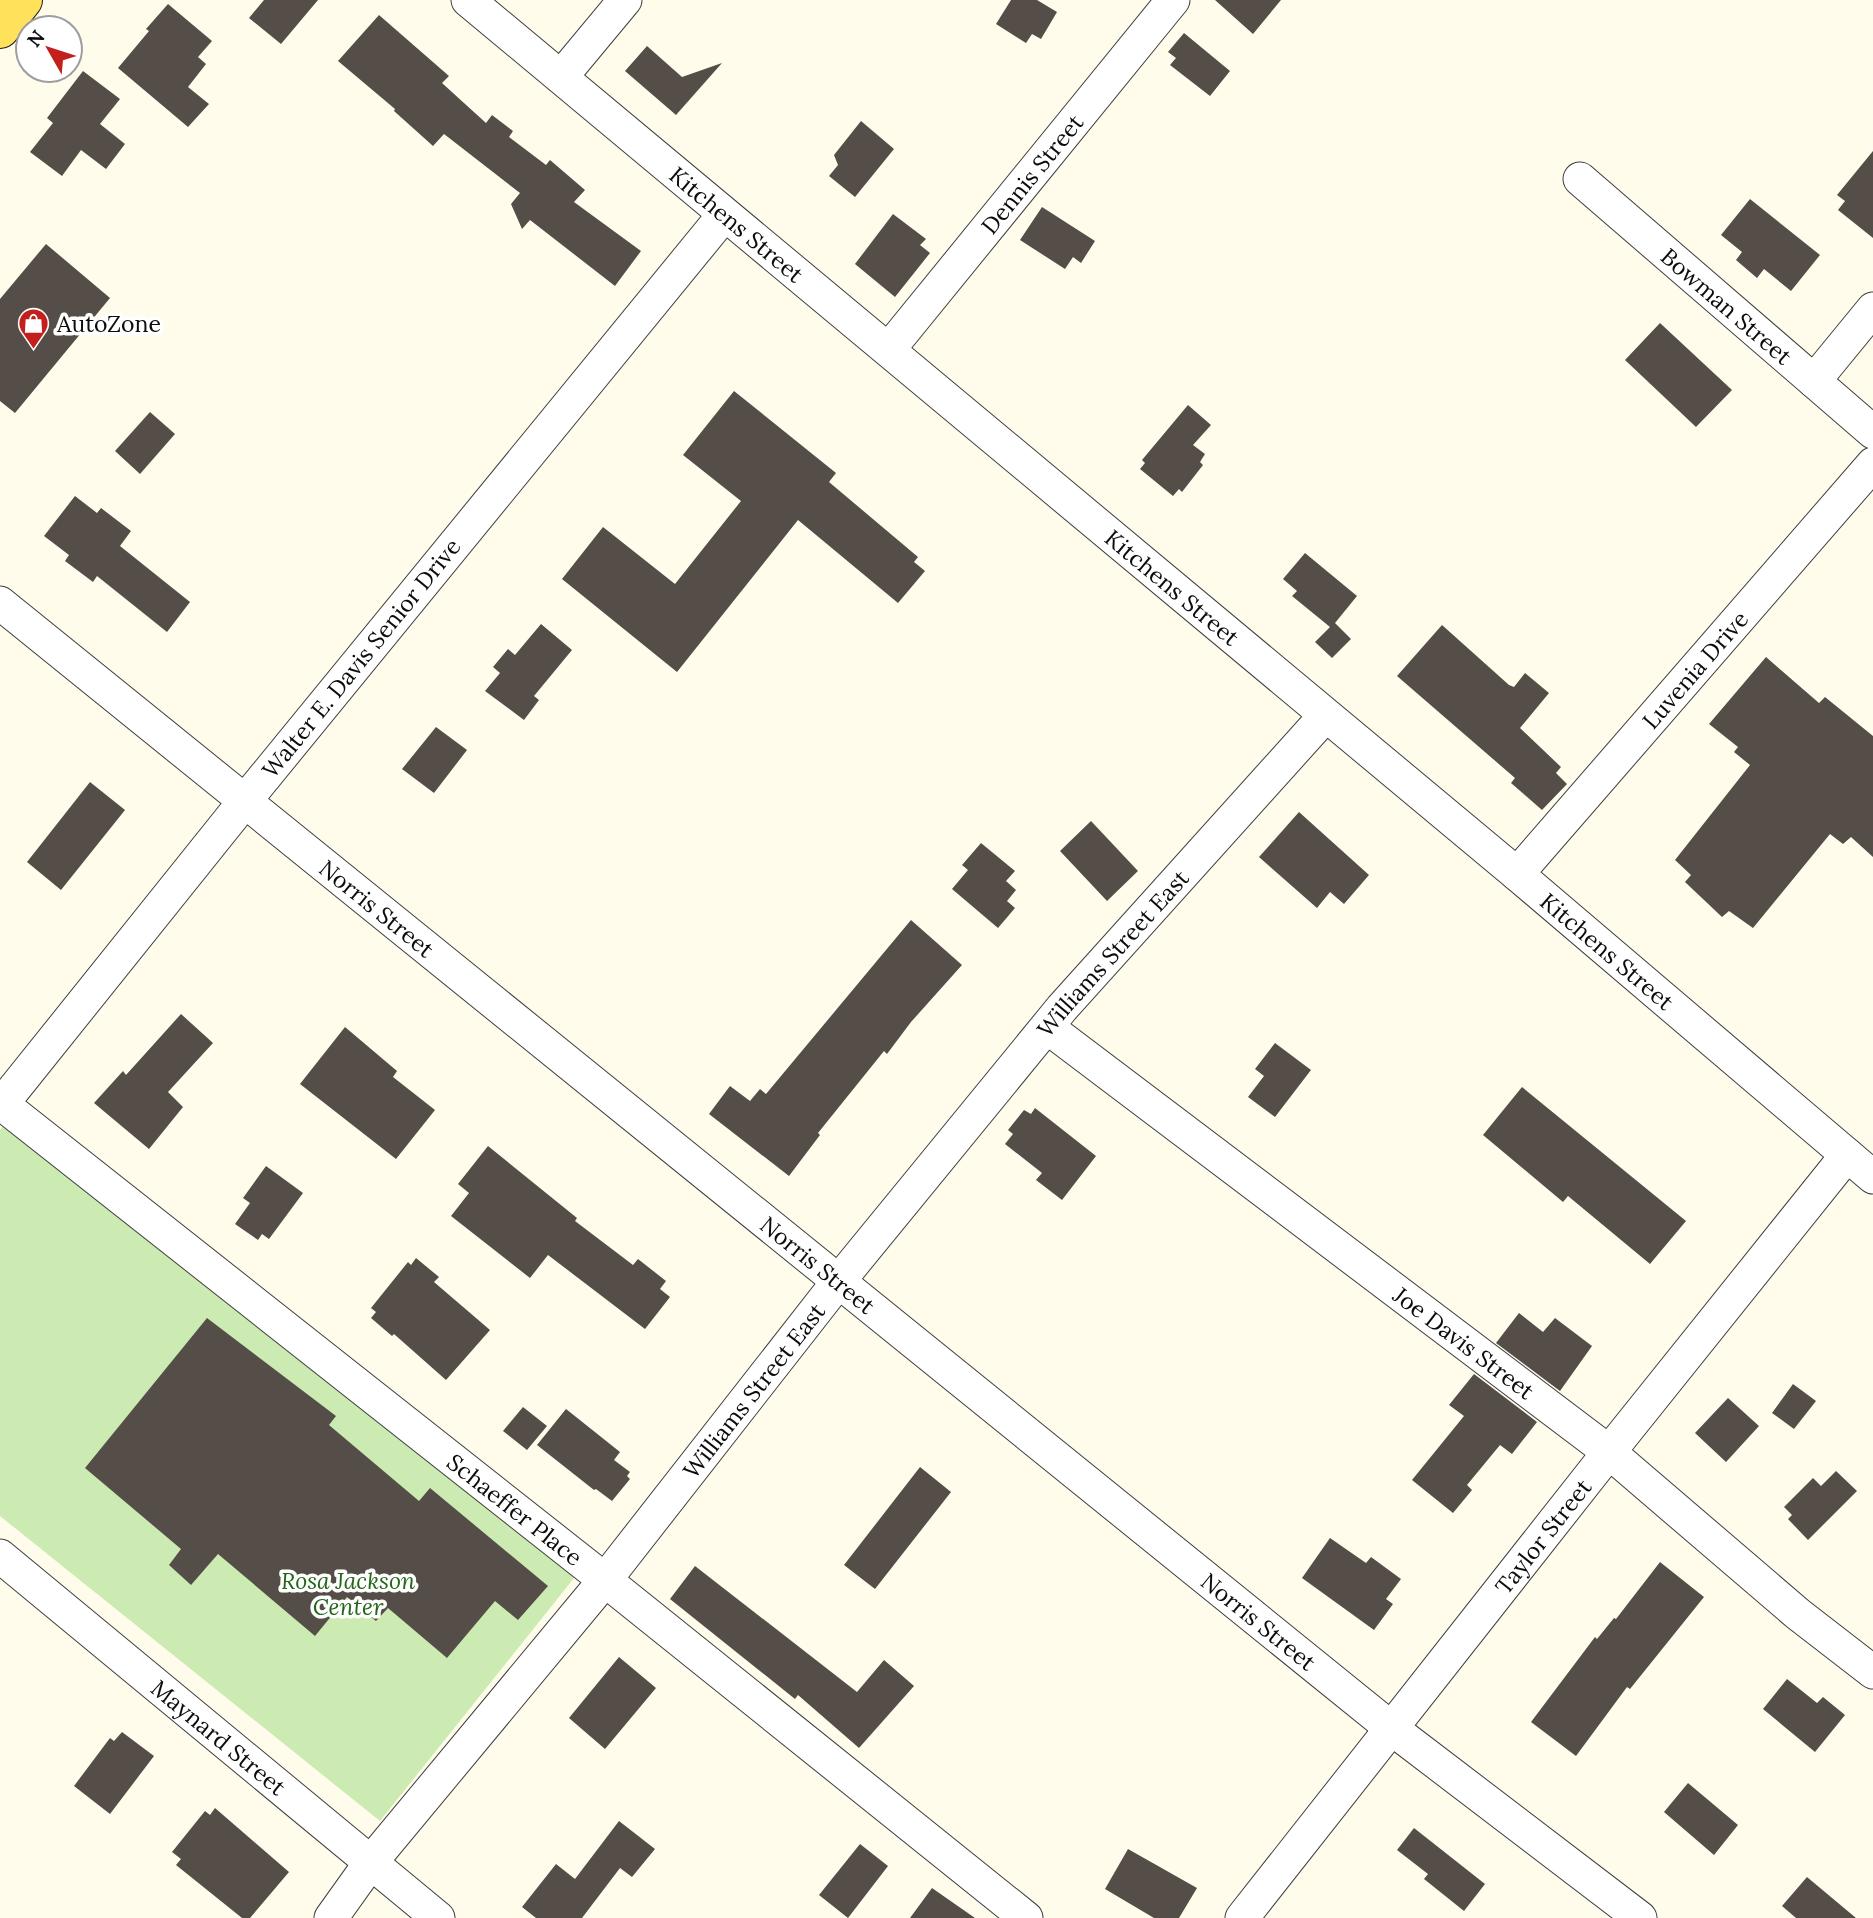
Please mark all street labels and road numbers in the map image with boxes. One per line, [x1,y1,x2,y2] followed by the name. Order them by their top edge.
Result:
[974,108,1089,239] street label: Dennis Street
[664,160,810,288] street label: Kitchens Street
[1655,241,1798,370] street label: Bowman Street
[1100,523,1246,651] street label: Kitchens Street
[255,532,467,784] street label: Walter E. Davis Senior Drive
[1636,604,1754,734] street label: Luvenia Drive
[314,853,440,963] street label: Norris Street
[1030,863,1194,1042] street label: Williams Street East
[1535,886,1680,1016] street label: Kitchens Street
[755,1210,881,1320] street label: Norris Street
[1387,1279,1540,1405] street label: Joe Davis Street
[676,1297,831,1484] street label: Williams Street East
[442,1447,589,1571] street label: Schaeffer Place
[1488,1473,1597,1600] street label: Taylor Street
[1196,1566,1322,1676] street label: Norris Street
[146,1673,292,1801] street label: Maynard Street

